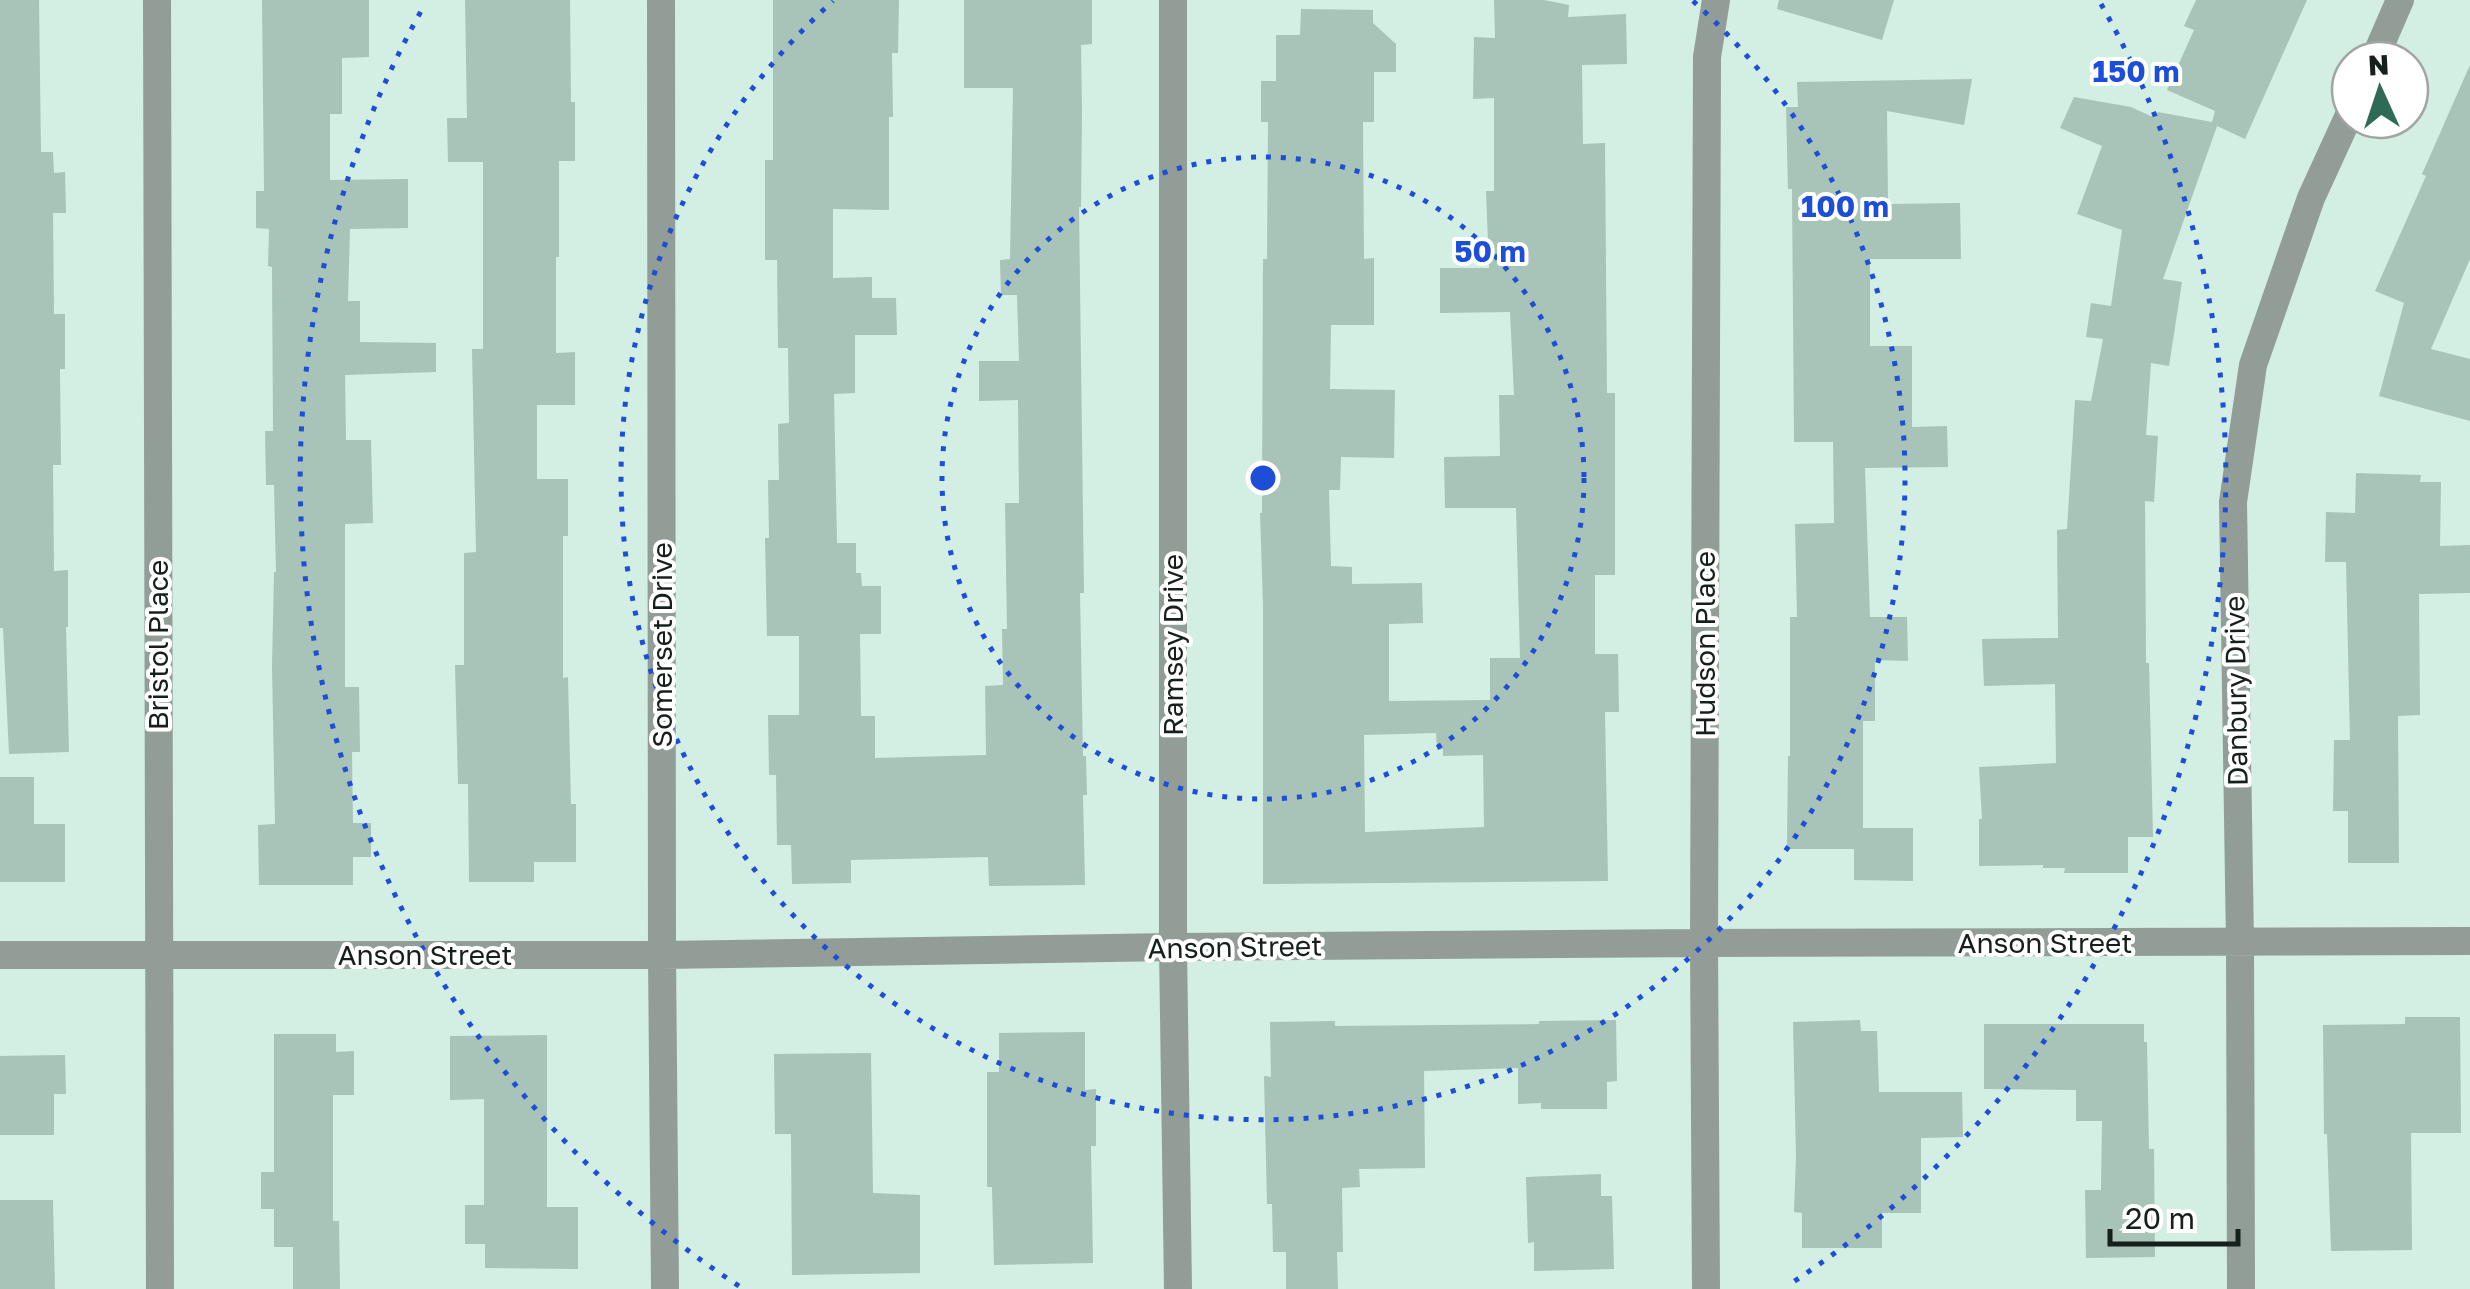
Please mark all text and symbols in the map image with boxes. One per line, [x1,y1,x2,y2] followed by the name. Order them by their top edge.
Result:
[2330,40,2430,140] north arrow
[2367,48,2390,82] text: N
[2093,53,2180,89] text: 150 m
[1801,188,1889,224] text: 100 m
[1454,233,1526,269] text: 50 m
[1245,460,1281,496] centre of rings
[645,542,678,748] street label: Somerset Drive
[1688,551,1721,737] street label: Hudson Place
[1156,554,1189,736] street label: Ramsey Drive
[141,560,174,730] street label: Bristol Place
[2217,595,2254,787] street label: Danbury Drive
[1958,926,2132,959] street label: Anson Street
[1147,928,1323,965] street label: Anson Street
[338,938,512,971] street label: Anson Street
[2110,1184,2238,1246] scale bar
[2125,1200,2195,1236] text: 20 m

